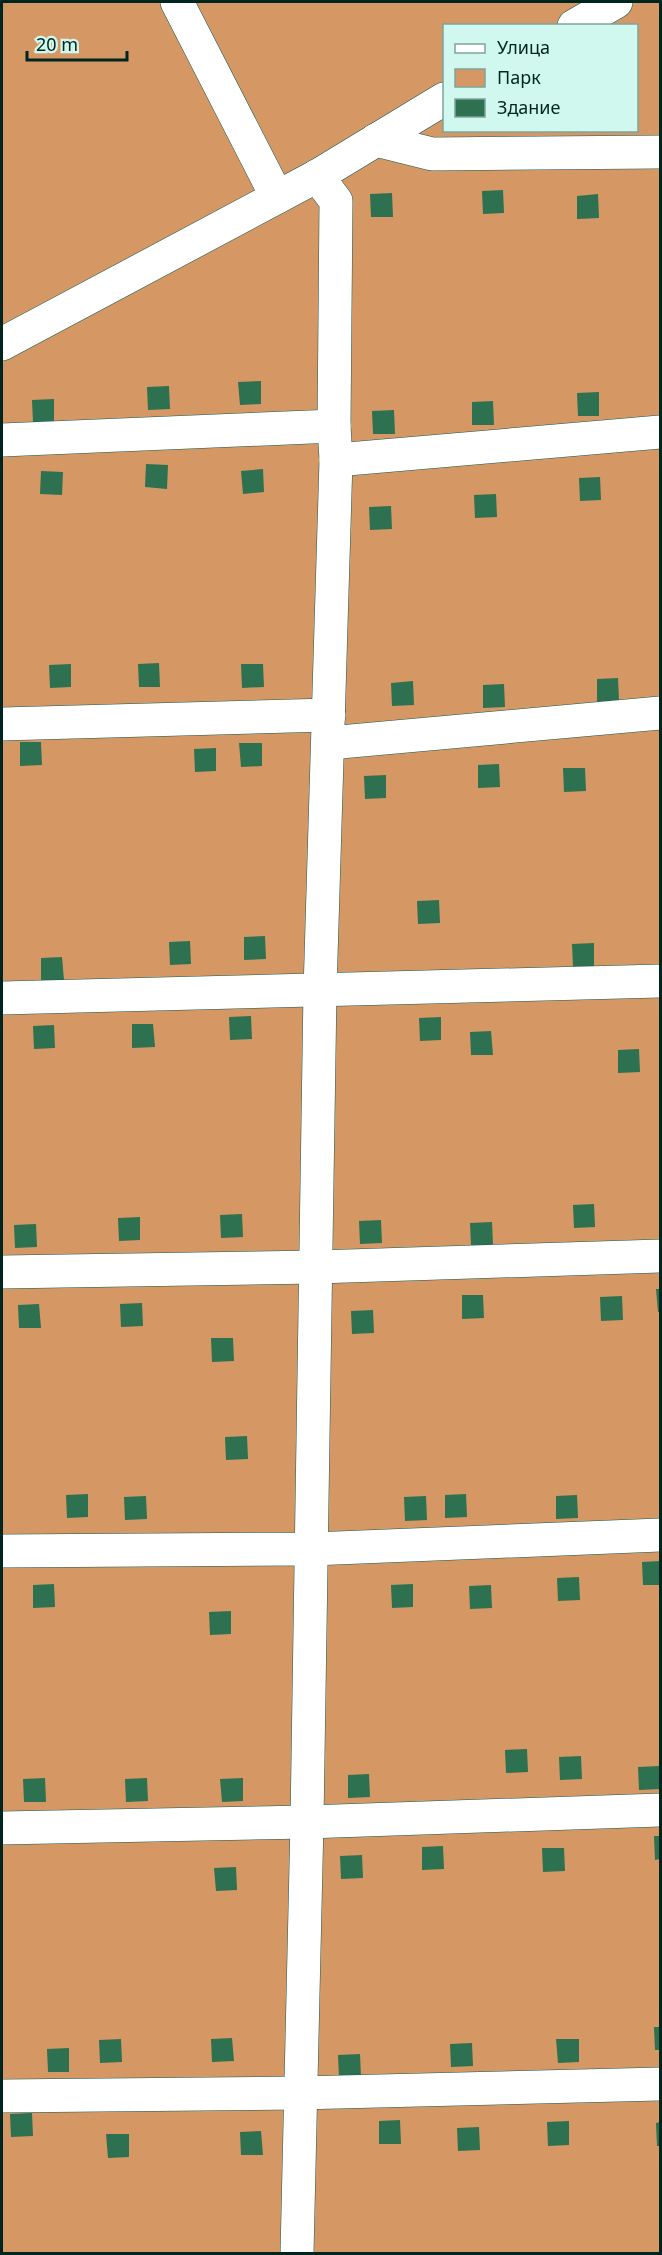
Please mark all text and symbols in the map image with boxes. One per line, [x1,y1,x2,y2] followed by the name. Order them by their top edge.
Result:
[27,24,128,62] scale bar
[443,24,638,132] legend
[36,32,78,56] text: 20 m
[497,35,550,59] text: Улица
[497,65,541,89] text: Парк
[497,95,561,119] text: Здание

